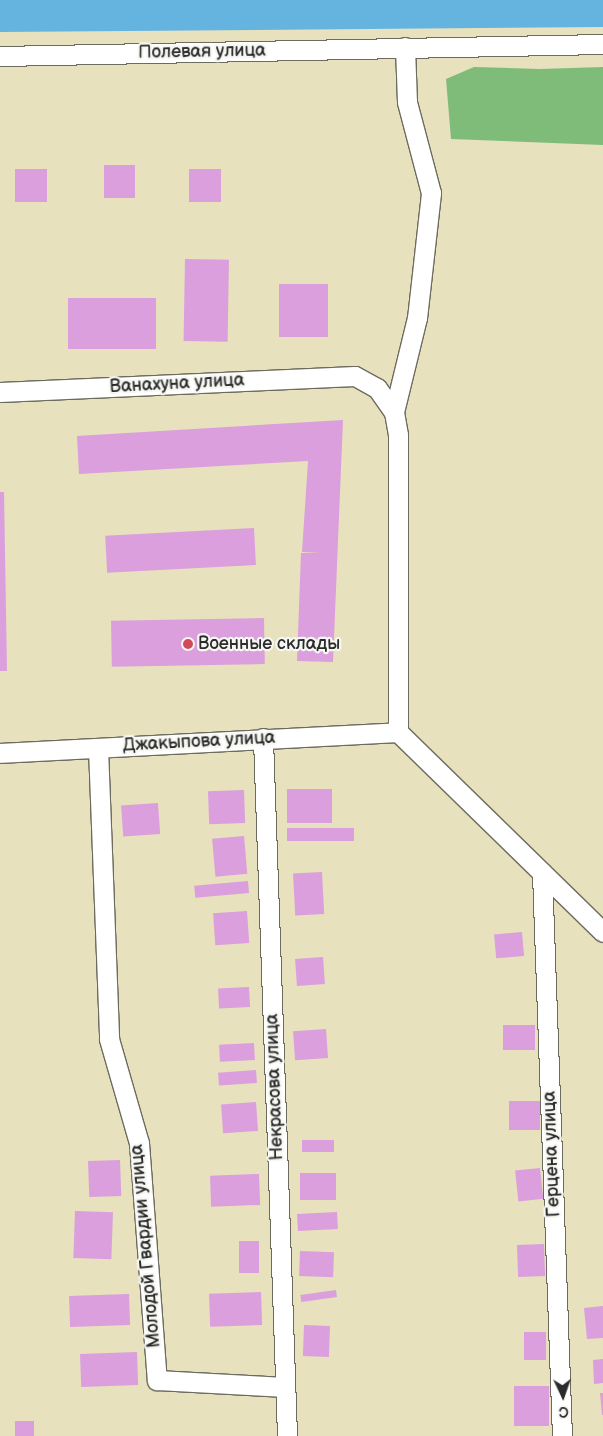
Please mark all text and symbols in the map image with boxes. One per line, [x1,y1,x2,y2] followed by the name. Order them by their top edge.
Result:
[138,40,266,64] street label: Полевая улица
[109,370,245,398] street label: Ванахуна улица
[198,633,340,655] place label: Военные склады
[182,638,194,650] marker: Военные склады
[122,727,276,757] street label: Джакыпова улица
[262,1013,288,1161] street label: Некрасова улица
[539,1091,565,1217] street label: Герцена улица
[126,1143,166,1349] street label: Молодой Гвардии улица
[538,1371,588,1421] north arrow
[559,1403,569,1420] text: С

